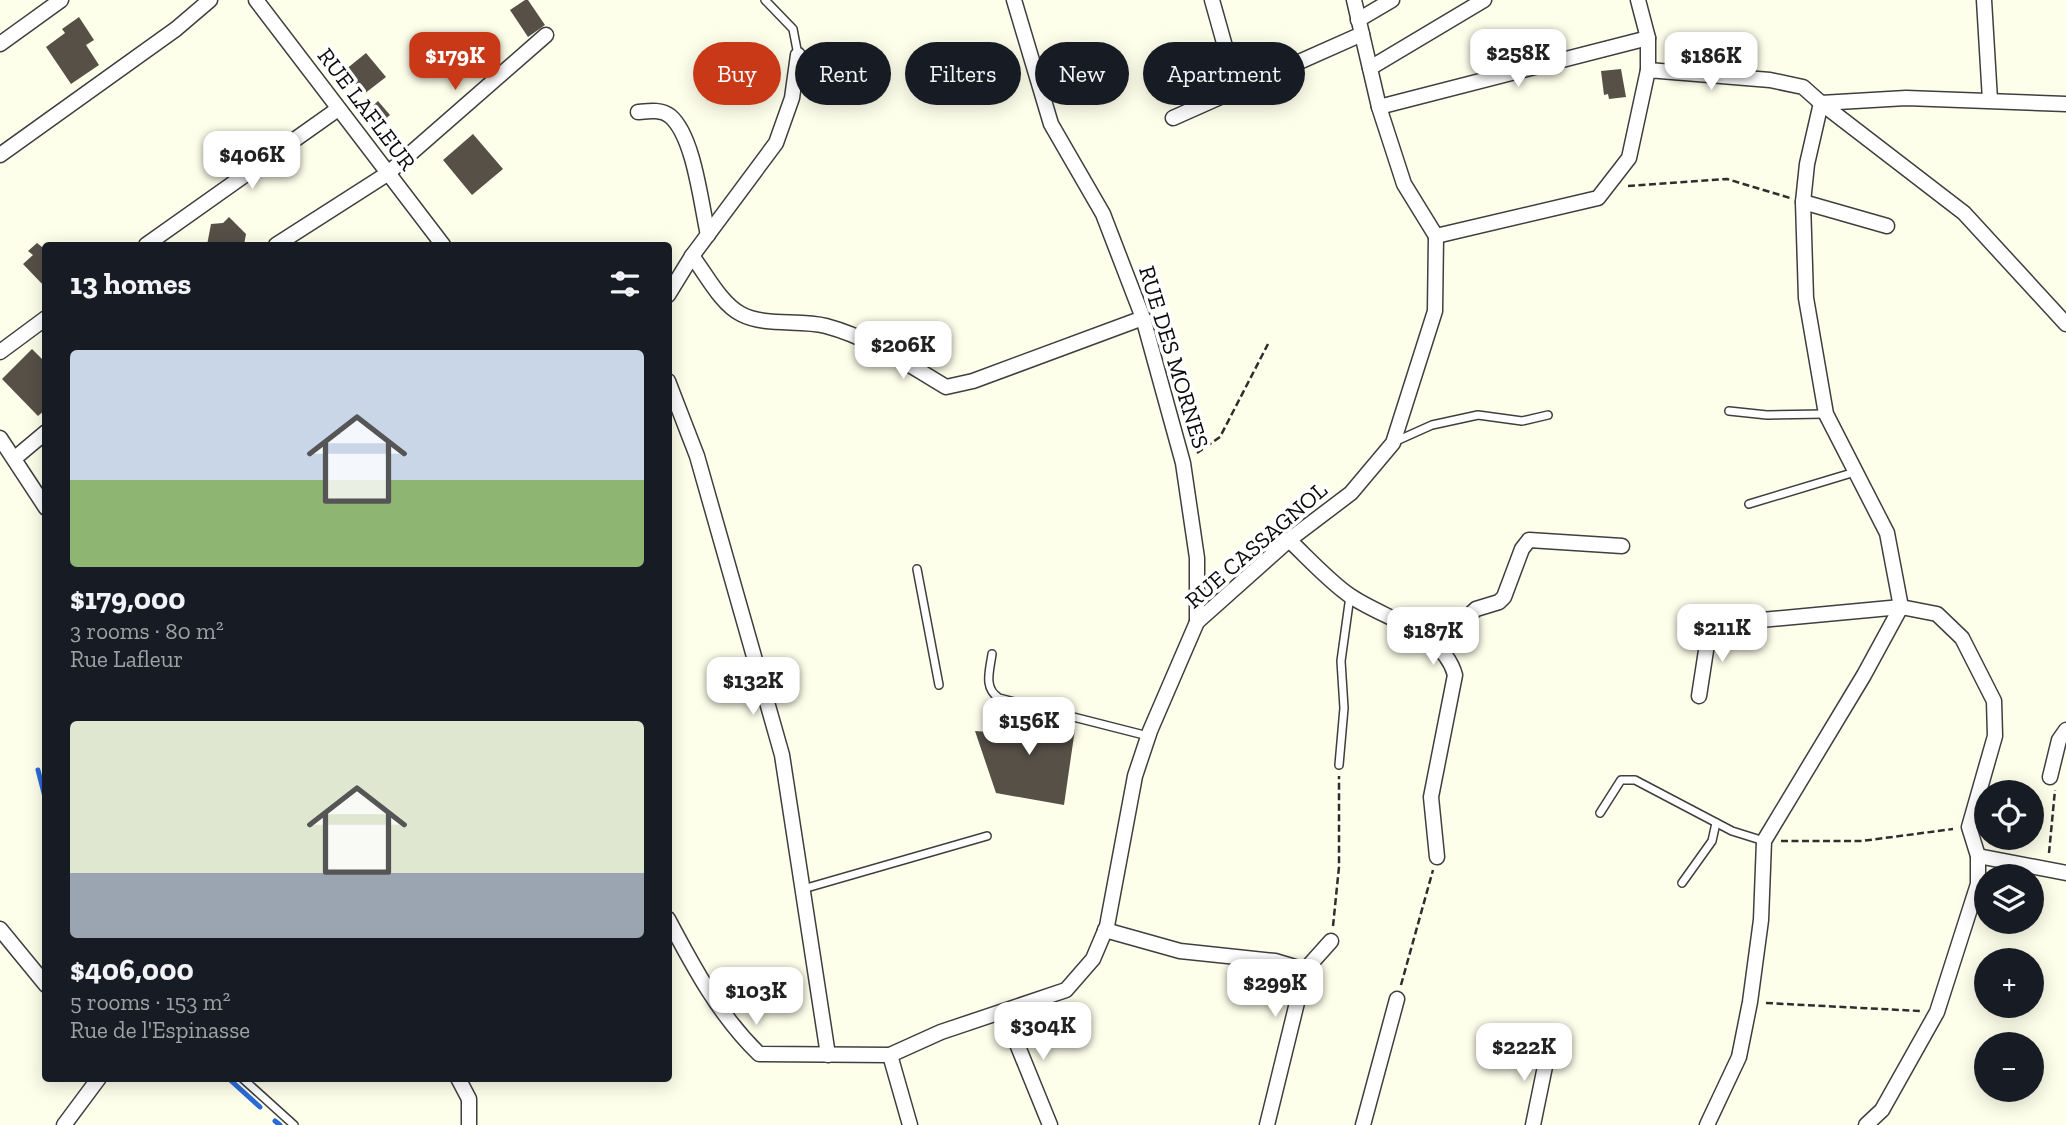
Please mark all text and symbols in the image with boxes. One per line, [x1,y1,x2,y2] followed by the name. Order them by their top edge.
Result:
[1469,29,1567,89] pin: $258K
[406,32,504,92] pin: $179K
[1662,32,1760,92] pin: $186K
[1486,38,1550,66] text: $258K
[425,41,485,69] text: $179K
[1681,41,1741,69] text: $186K
[312,42,422,176] street label: RUE LAFLEUR
[693,42,781,105] chip: Buy
[795,42,891,105] chip: Rent
[905,42,1021,105] chip: Filters
[1035,42,1129,105] chip: New
[1143,42,1305,105] chip: Apartment
[203,132,301,191] pin: $406K
[219,140,285,168] text: $406K
[1133,262,1215,452] street label: RUE DES MORNES
[606,265,644,303] icon: filters
[70,266,191,302] text: 13 homes
[854,322,952,381] pin: $206K
[871,330,935,358] text: $206K
[294,396,420,522] icon: home
[1179,475,1333,614] street label: RUE CASSAGNOL
[70,581,186,617] text: $179,000
[1673,604,1771,664] pin: $211K
[1384,608,1482,667] pin: $187K
[1693,613,1751,641] text: $211K
[1403,616,1463,644] text: $187K
[70,617,224,645] text: 3 rooms · 80 m²
[70,645,183,673] text: Rue Lafleur
[704,658,802,717] pin: $132K
[723,666,783,694] text: $132K
[980,698,1078,757] pin: $156K
[999,706,1059,734] text: $156K
[294,767,420,893] icon: home
[1974,780,2044,1102] map controls
[1974,780,2044,850] button: locate
[1974,864,2044,934] button: layers
[1974,948,2044,1018] button: +
[70,952,194,988] text: $406,000
[1226,960,1324,1019] pin: $299K
[707,968,805,1027] pin: $103K
[1243,968,1307,996] text: $299K
[725,976,787,1004] text: $103K
[70,988,231,1016] text: 5 rooms · 153 m²
[994,1002,1092,1062] pin: $304K
[1010,1011,1076,1039] text: $304K
[70,1016,250,1044] text: Rue de l'Espinasse
[1475,1024,1573,1083] pin: $222K
[1492,1032,1556,1060] text: $222K
[1974,1032,2044,1102] button: −

